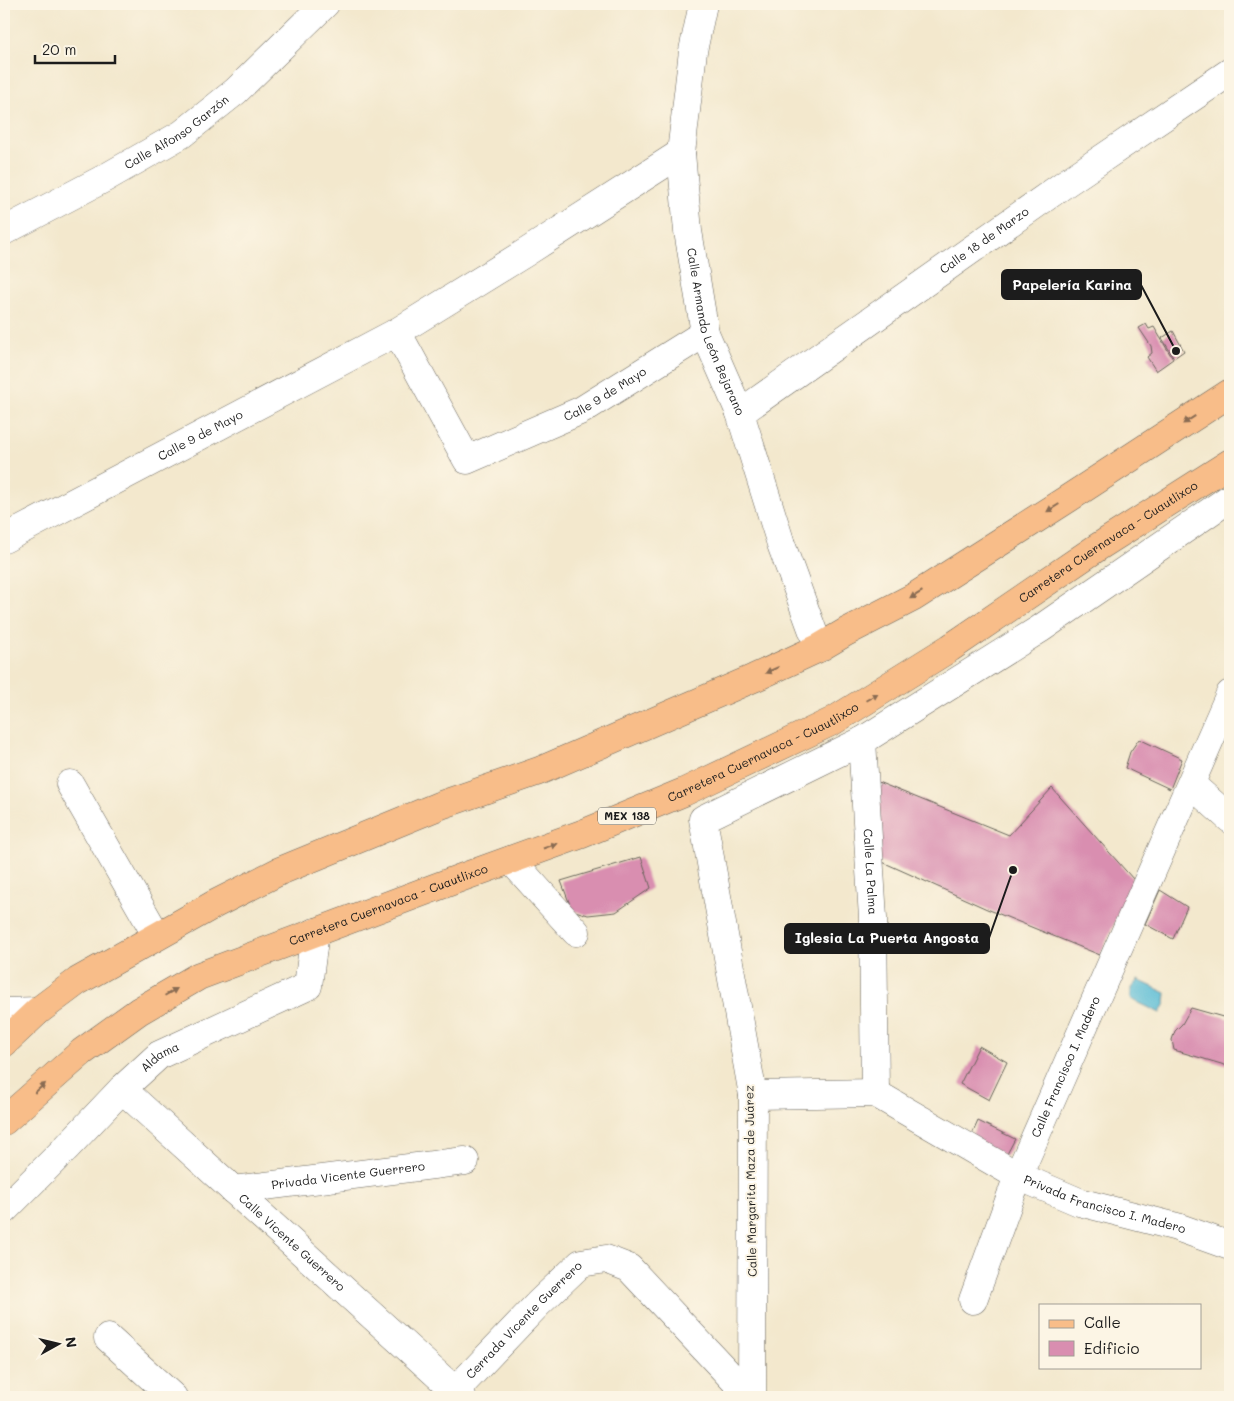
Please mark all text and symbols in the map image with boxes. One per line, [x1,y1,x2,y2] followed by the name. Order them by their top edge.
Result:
[35,32,115,64] scale bar
[42,39,76,59] text: 20 m
[121,91,231,172] street label: Calle Alfonso Garzón
[936,203,1032,277] street label: Calle 18 de Marzo
[684,247,749,417] street label: Calle Armando León Bejarano
[1002,270,1141,299] callout: Papelería Karina
[1012,275,1132,294] text: Papelería Karina
[561,363,649,424] street label: Calle 9 de Mayo
[155,406,245,464] street label: Calle 9 de Mayo
[1183,415,1196,424] one-way arrow
[1015,477,1200,606] street label: Carretera Cuernavaca - Cuautlixco
[1047,504,1060,513] one-way arrow
[909,590,922,599] one-way arrow
[765,666,779,674] one-way arrow
[866,693,879,702] one-way arrow
[665,698,861,805] street label: Carretera Cuernavaca - Cuautlixco
[598,808,656,824] road number: MEX 138
[860,828,882,915] street label: Calle La Palma
[543,842,558,849] one-way arrow
[286,860,490,949] street label: Carretera Cuernavaca - Cuautlixco
[785,924,989,953] callout: Iglesia La Puerta Angosta
[795,928,980,947] text: Iglesia La Puerta Angosta
[164,988,177,997] one-way arrow
[1027,993,1103,1140] street label: Calle Francisco I. Madero
[137,1038,181,1075] street label: Aldama
[33,1083,46,1094] one-way arrow
[740,1085,760,1277] street label: Calle Margarita Maza de Juárez
[270,1157,426,1192] street label: Privada Vicente Guerrero
[1022,1170,1188,1237] street label: Privada Francisco I. Madero
[236,1190,349,1294] street label: Calle Vicente Guerrero
[462,1257,585,1382] street label: Cerrada Vicente Guerrero
[1039,1304,1202,1368] legend
[1084,1312,1121,1332] text: Calle
[32,1318,82,1368] north arrow
[61,1336,82,1349] text: N
[1084,1338,1140,1358] text: Edificio

